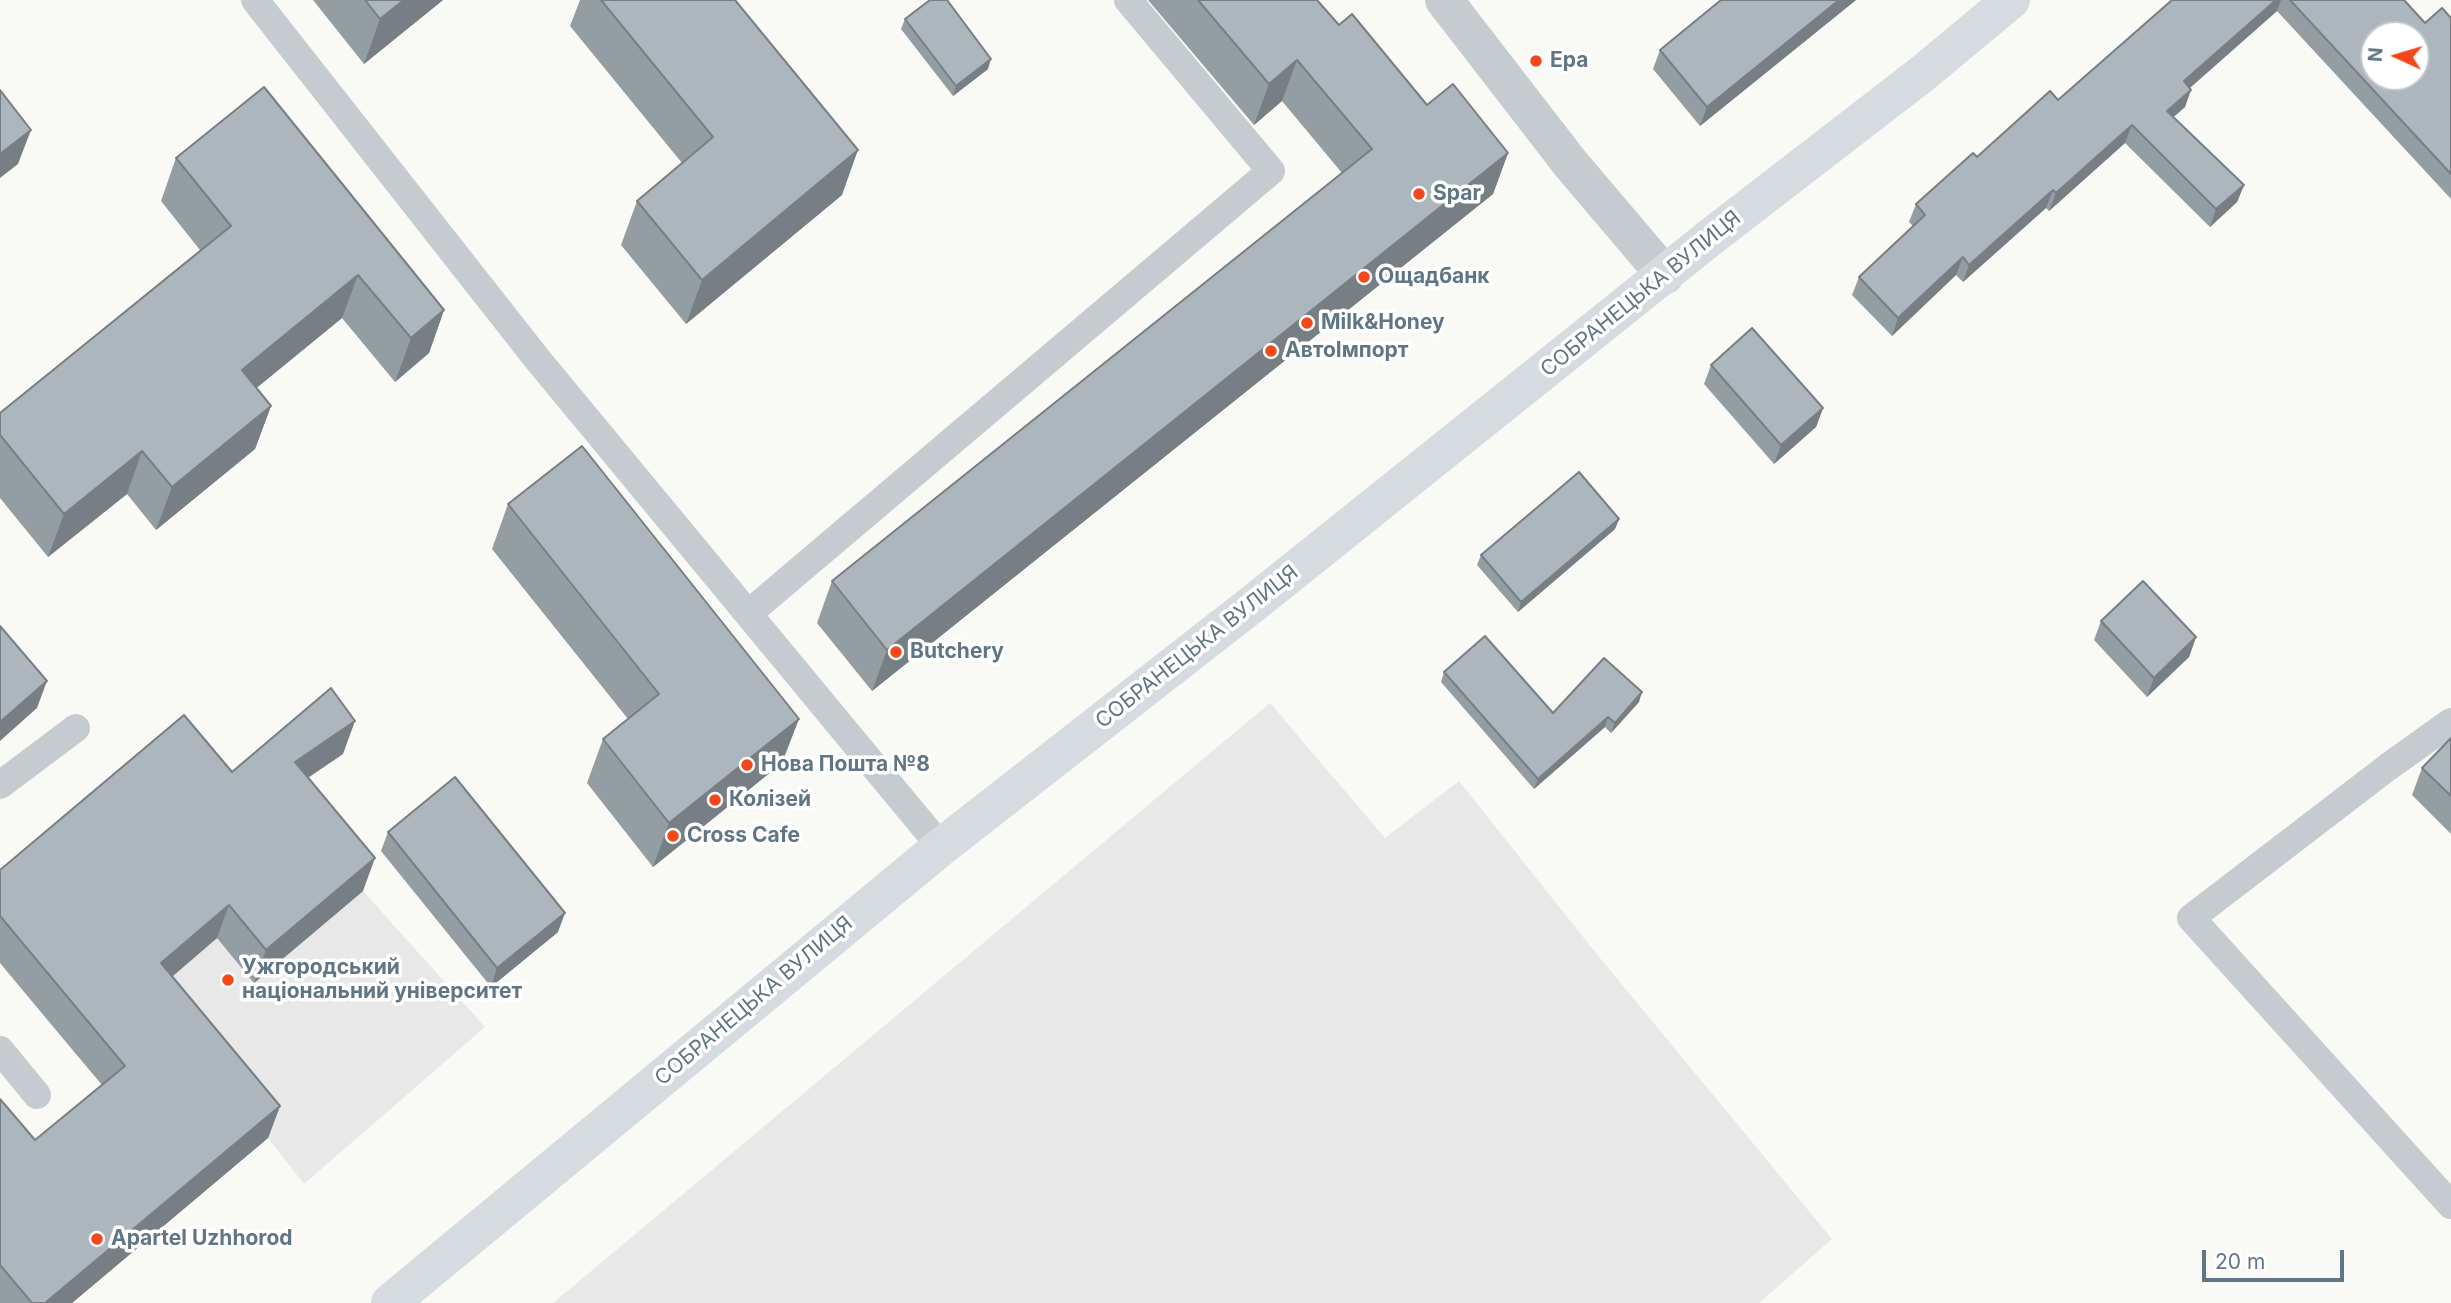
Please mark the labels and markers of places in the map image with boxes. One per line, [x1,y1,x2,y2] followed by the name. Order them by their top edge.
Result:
[1550,48,1588,74] place label: Ера
[1528,53,1544,69] marker: Ера
[1433,181,1481,207] place label: Spar
[1411,186,1427,202] marker: Spar
[1378,264,1489,290] place label: Ощадбанк
[1356,269,1372,285] marker: Ощадбанк
[1321,310,1445,336] place label: Milk&Honey
[1299,315,1315,331] marker: Milk&Honey
[1285,338,1409,364] place label: АвтоІмпорт
[1263,343,1279,359] marker: АвтоІмпорт
[910,639,1004,665] place label: Butchery
[888,644,904,660] marker: Butchery
[761,752,930,778] place label: Нова Пошта №8
[739,757,755,773] marker: Нова Пошта №8
[729,787,811,813] place label: Колізей
[707,792,723,808] marker: Колізей
[687,823,800,849] place label: Cross Cafe
[665,828,681,844] marker: Cross Cafe
[242,955,522,1005] place label: Ужгородський національний університет
[220,972,236,988] marker: Ужгородський національний університет
[111,1226,293,1252] place label: Apartel Uzhhorod
[89,1231,105,1247] marker: Apartel Uzhhorod

